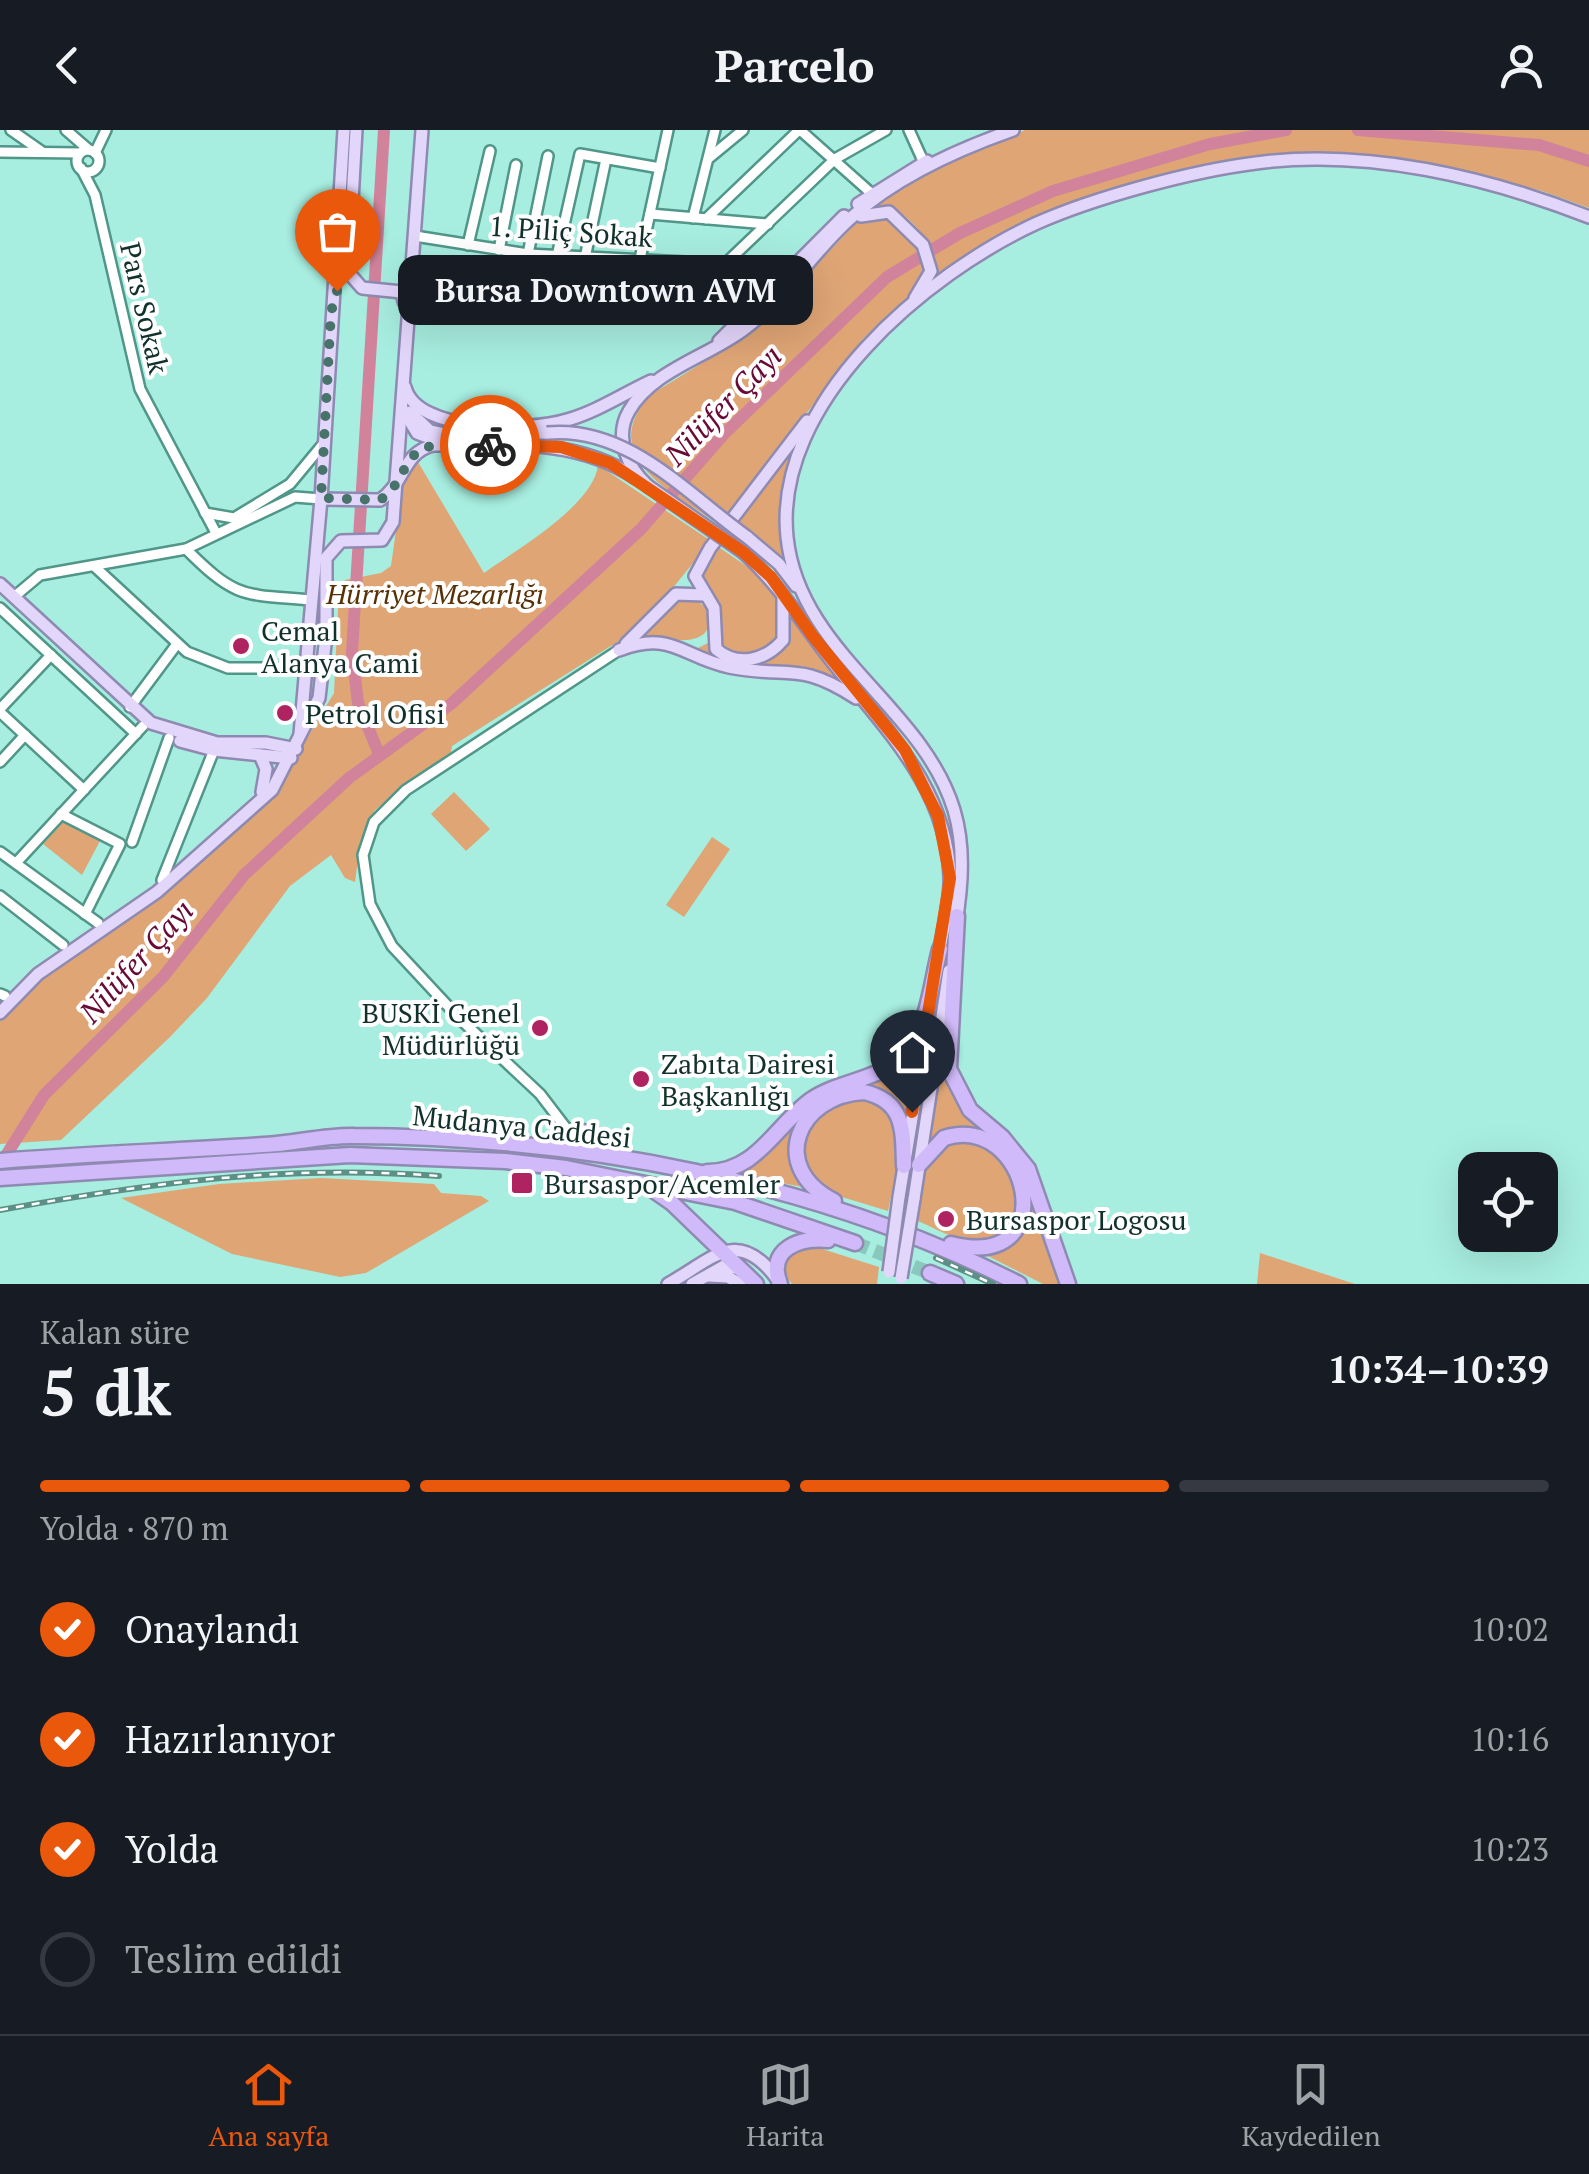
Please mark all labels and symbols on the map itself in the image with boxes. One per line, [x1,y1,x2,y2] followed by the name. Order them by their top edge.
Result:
[295,189,380,292] pin
[488,207,655,255] street label: 1. Piliç Sokak
[112,239,178,378] street label: Pars Sokak
[397,256,812,326] callout: Bursa Downtown AVM
[655,336,790,474] water label: Nilüfer Çayı
[440,395,540,495] courier
[325,575,544,612] park label: Hürriyet Mezarlığı
[261,612,419,681] place label: Cemal Alanya Cami
[230,635,252,657] marker: Cemal Alanya Cami
[305,695,445,732] place label: Petrol Ofisi
[274,702,296,724] marker: Petrol Ofisi
[69,891,202,1032] water label: Nilüfer Çayı
[362,994,520,1063] place label: BUSKİ Genel Müdürlüğü
[870,1010,955,1113] pin
[529,1017,551,1039] marker: BUSKİ Genel Müdürlüğü
[661,1045,835,1114] place label: Zabıta Dairesi Başkanlığı
[630,1068,652,1090] marker: Zabıta Dairesi Başkanlığı
[411,1096,633,1156] street label: Mudanya Caddesi
[544,1165,781,1202] place label: Bursaspor/Acemler
[509,1170,535,1196] marker: Bursaspor/Acemler
[966,1201,1187,1238] place label: Bursaspor Logosu
[935,1208,957,1230] marker: Bursaspor Logosu

